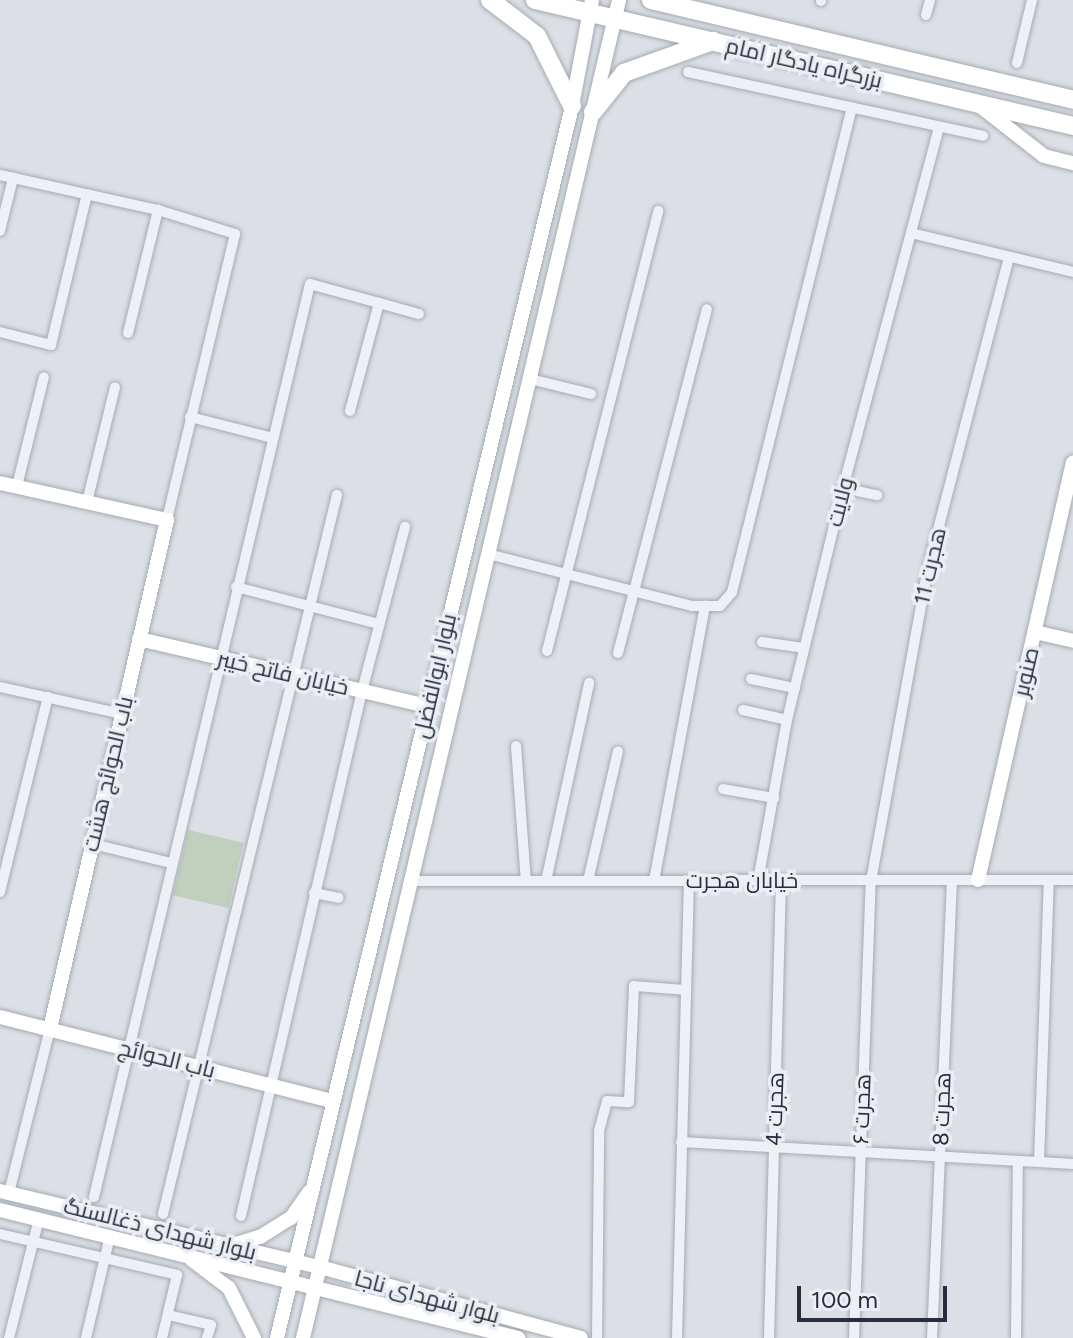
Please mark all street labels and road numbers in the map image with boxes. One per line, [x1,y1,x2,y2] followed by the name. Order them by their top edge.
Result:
[723,32,885,94] street label: بزرگراه یادگار امام
[821,475,859,529] street label: ولایت
[908,525,952,607] street label: هجرت 11
[408,611,462,741] street label: بلوار ابوالفضل
[215,645,351,701] street label: خیابان فاتح خیبر
[1008,645,1044,699] street label: صنوبر
[77,694,139,854] street label: باب الحوائج هشت
[686,868,798,894] street label: خیابان هجرت
[116,1034,218,1084] street label: باب الحوائج
[761,1072,789,1146] street label: هجرت 4
[928,1072,956,1146] street label: هجرت 8
[848,1073,876,1145] street label: هجرت ۶
[61,1192,259,1266] street label: بلوار شهدای ذغالسنگ
[352,1265,502,1329] street label: بلوار شهدای ناجا

